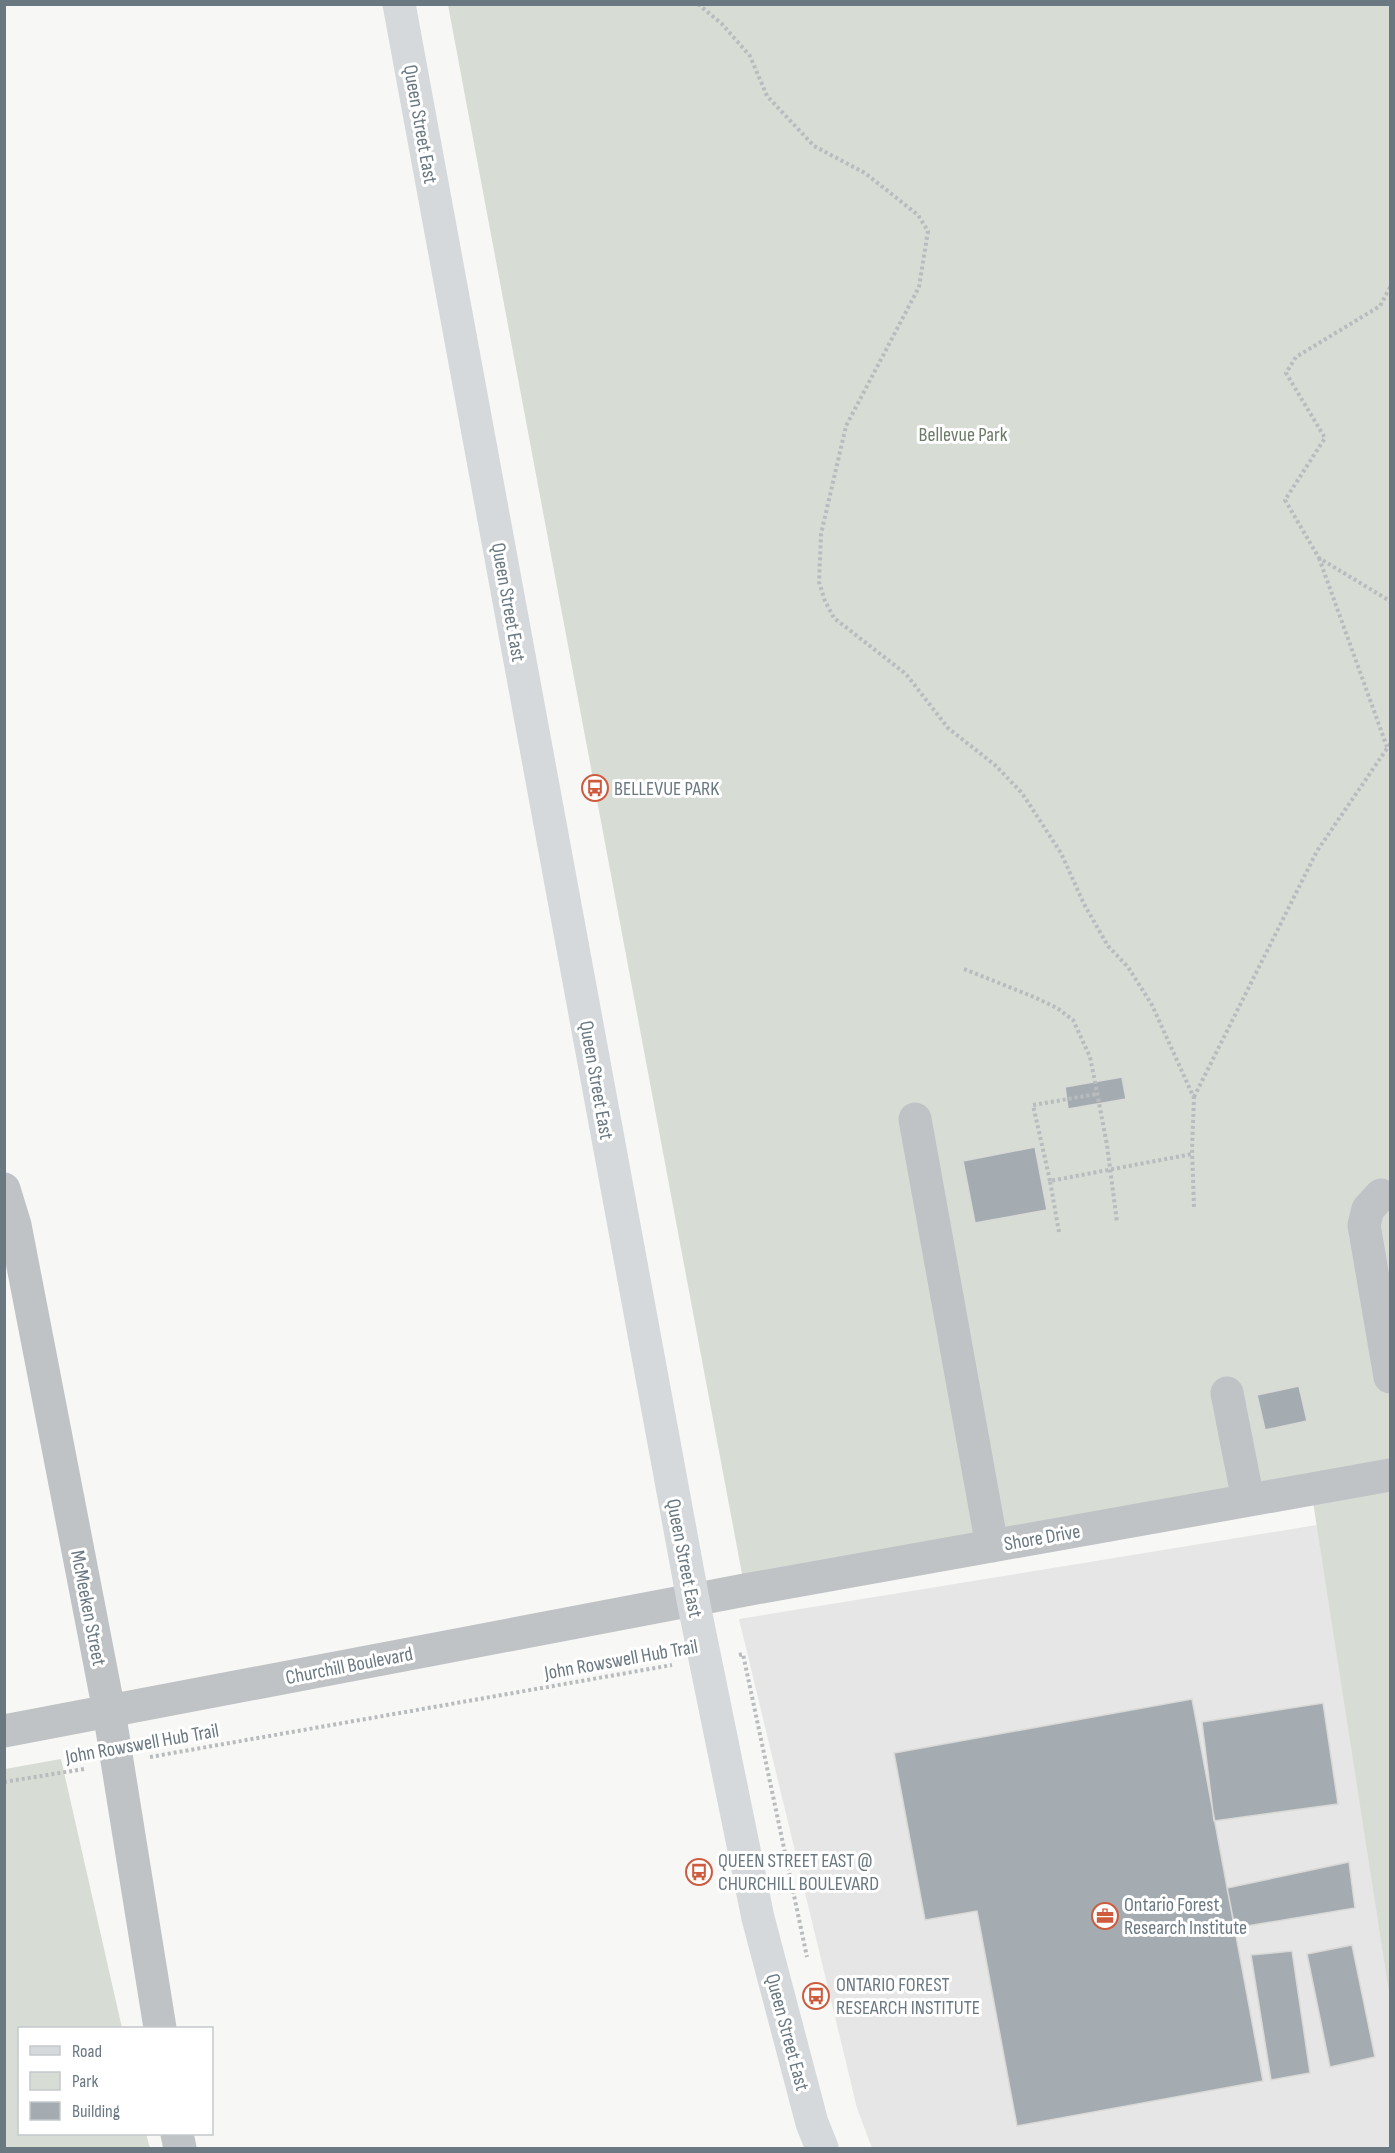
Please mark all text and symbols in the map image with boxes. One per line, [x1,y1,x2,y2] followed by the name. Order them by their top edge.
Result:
[398,63,442,186] street label: Queen Street East
[919,423,1008,447] park label: Bellevue Park
[486,541,530,664] street label: Queen Street East
[580,773,610,803] bus stop icon: BELLEVUE PARK
[614,777,719,801] place label: BELLEVUE PARK
[574,1019,618,1142] street label: Queen Street East
[661,1497,707,1620] street label: Queen Street East
[1002,1519,1082,1556] street label: Shore Drive
[65,1548,111,1668] street label: McMeeken Street
[542,1635,700,1685] street label: John Rowswell Hub Trail
[284,1642,415,1690] street label: Churchill Boulevard
[63,1719,221,1769] street label: John Rowswell Hub Trail
[718,1849,879,1896] place label: QUEEN STREET EAST @ CHURCHILL BOULEVARD
[684,1857,714,1887] bus stop icon: QUEEN STREET EAST @ CHURCHILL BOULEVARD
[1124,1893,1247,1940] place label: Ontario Forest Research Institute
[1090,1901,1120,1931] office icon: Ontario Forest Research Institute
[760,1971,814,2093] street label: Queen Street East
[836,1973,980,2020] place label: ONTARIO FOREST RESEARCH INSTITUTE
[801,1981,831,2011] bus stop icon: ONTARIO FOREST RESEARCH INSTITUTE
[18,2027,213,2135] legend
[72,2041,102,2062] text: Road
[72,2071,98,2092] text: Park
[72,2101,120,2122] text: Building

